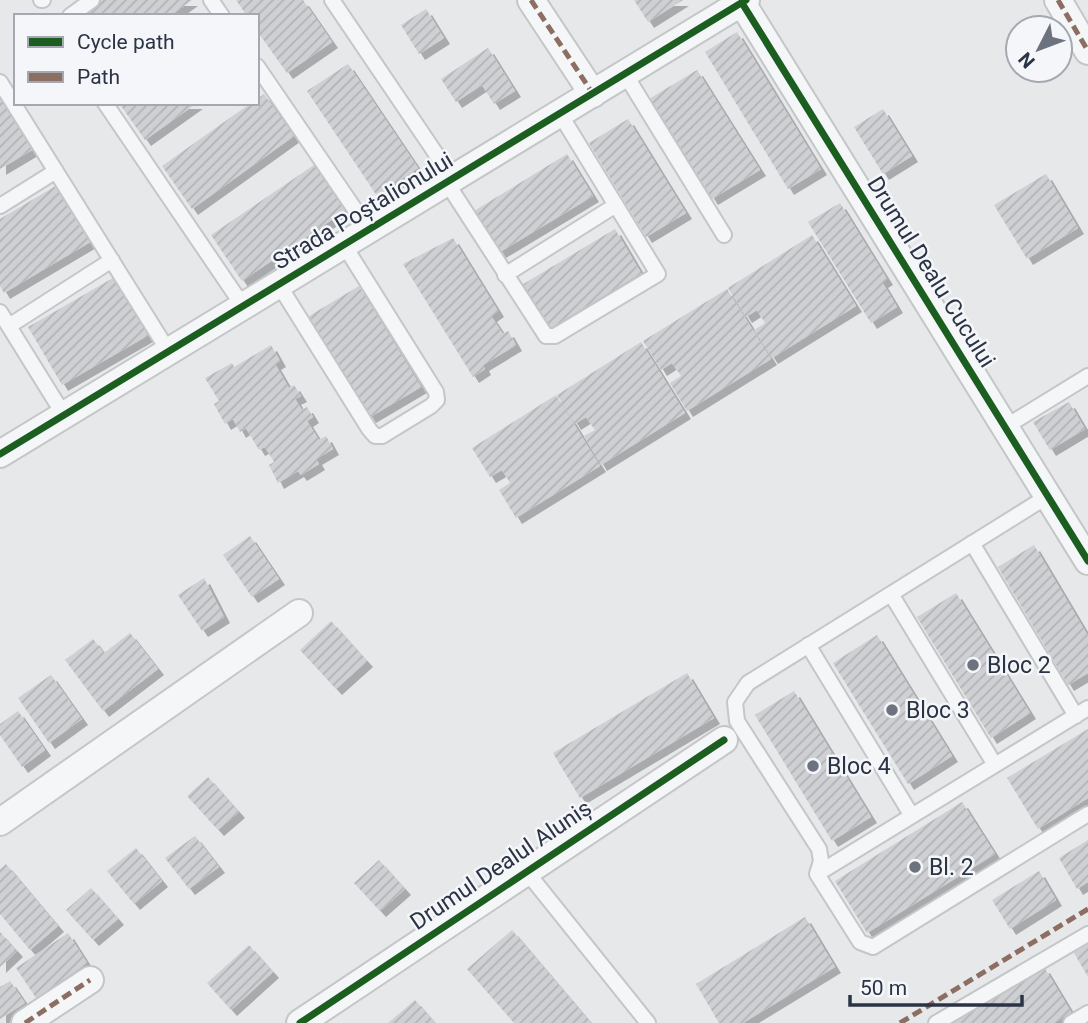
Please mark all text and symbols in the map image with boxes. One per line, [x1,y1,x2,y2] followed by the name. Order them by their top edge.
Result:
[14,14,259,105] legend
[1004,14,1074,84] north arrow
[77,30,175,54] text: Cycle path
[1014,47,1040,73] text: N
[77,65,120,89] text: Path
[268,147,458,275] street label: Strada Poștalionului
[861,172,1001,372] street label: Drumul Dealu Cucului
[987,652,1051,679] place label: Bloc 2
[965,657,981,673] marker: Bloc 2
[906,697,970,724] place label: Bloc 3
[884,702,900,718] marker: Bloc 3
[827,753,891,780] place label: Bloc 4
[805,758,821,774] marker: Bloc 4
[405,794,597,936] street label: Drumul Dealul Aluniș
[929,854,974,881] place label: Bl. 2
[907,859,923,875] marker: Bl. 2
[850,964,1021,1008] scale bar
[860,976,907,1000] text: 50 m

